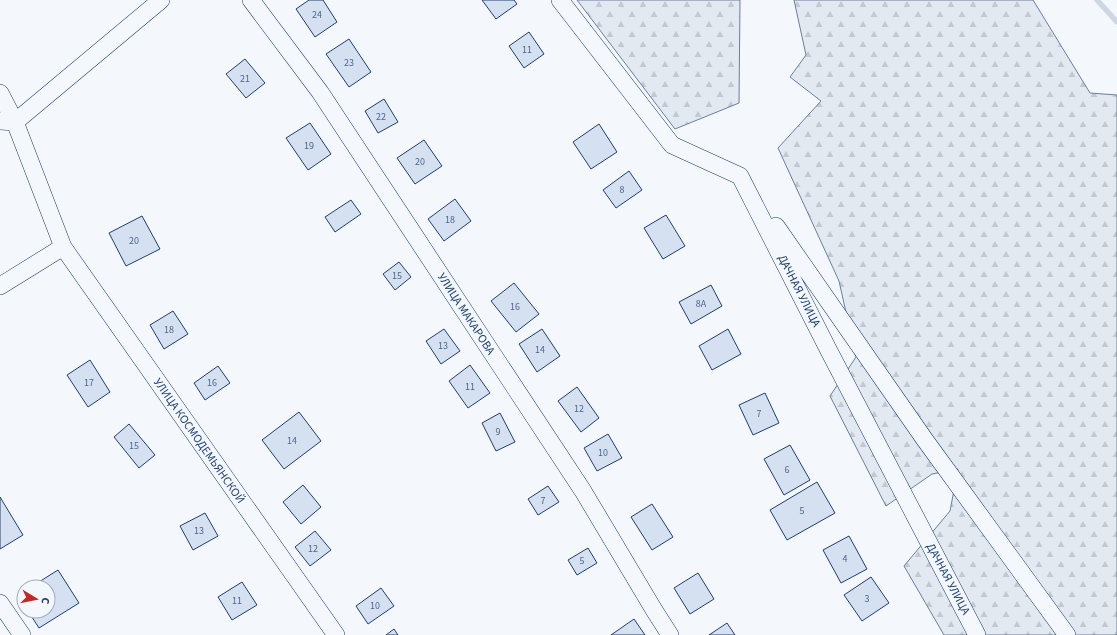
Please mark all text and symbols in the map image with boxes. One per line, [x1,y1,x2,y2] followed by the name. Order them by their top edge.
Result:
[312,8,322,22] house number: 24
[522,43,532,57] house number: 11
[344,56,354,70] house number: 23
[240,72,250,86] house number: 21
[376,110,386,124] house number: 22
[304,139,314,153] house number: 19
[415,155,425,169] house number: 20
[620,183,625,197] house number: 8
[445,213,455,227] house number: 18
[129,234,139,248] house number: 20
[773,252,825,331] street label: ДАЧНАЯ УЛИЦА
[392,269,402,283] house number: 15
[433,270,499,359] street label: УЛИЦА МАКАРОВА
[696,297,707,311] house number: 8А
[510,300,520,314] house number: 16
[164,323,174,337] house number: 18
[438,339,448,353] house number: 13
[535,343,545,357] house number: 14
[149,375,249,507] street label: УЛИЦА КОСМОДЕМЬЯНСКОЙ
[84,376,94,390] house number: 17
[207,376,217,390] house number: 16
[465,380,475,394] house number: 11
[574,402,584,416] house number: 12
[757,407,762,421] house number: 7
[496,425,501,439] house number: 9
[287,434,297,448] house number: 14
[129,439,139,453] house number: 15
[598,446,608,460] house number: 10
[785,463,790,477] house number: 6
[541,494,546,508] house number: 7
[800,504,805,518] house number: 5
[194,524,204,538] house number: 13
[922,540,974,618] street label: ДАЧНАЯ УЛИЦА
[308,542,318,556] house number: 12
[843,552,848,566] house number: 4
[580,554,585,568] house number: 5
[16,579,56,619] north arrow
[865,592,870,606] house number: 3
[232,594,242,608] house number: 11
[37,596,53,606] text: С
[370,599,380,613] house number: 10

